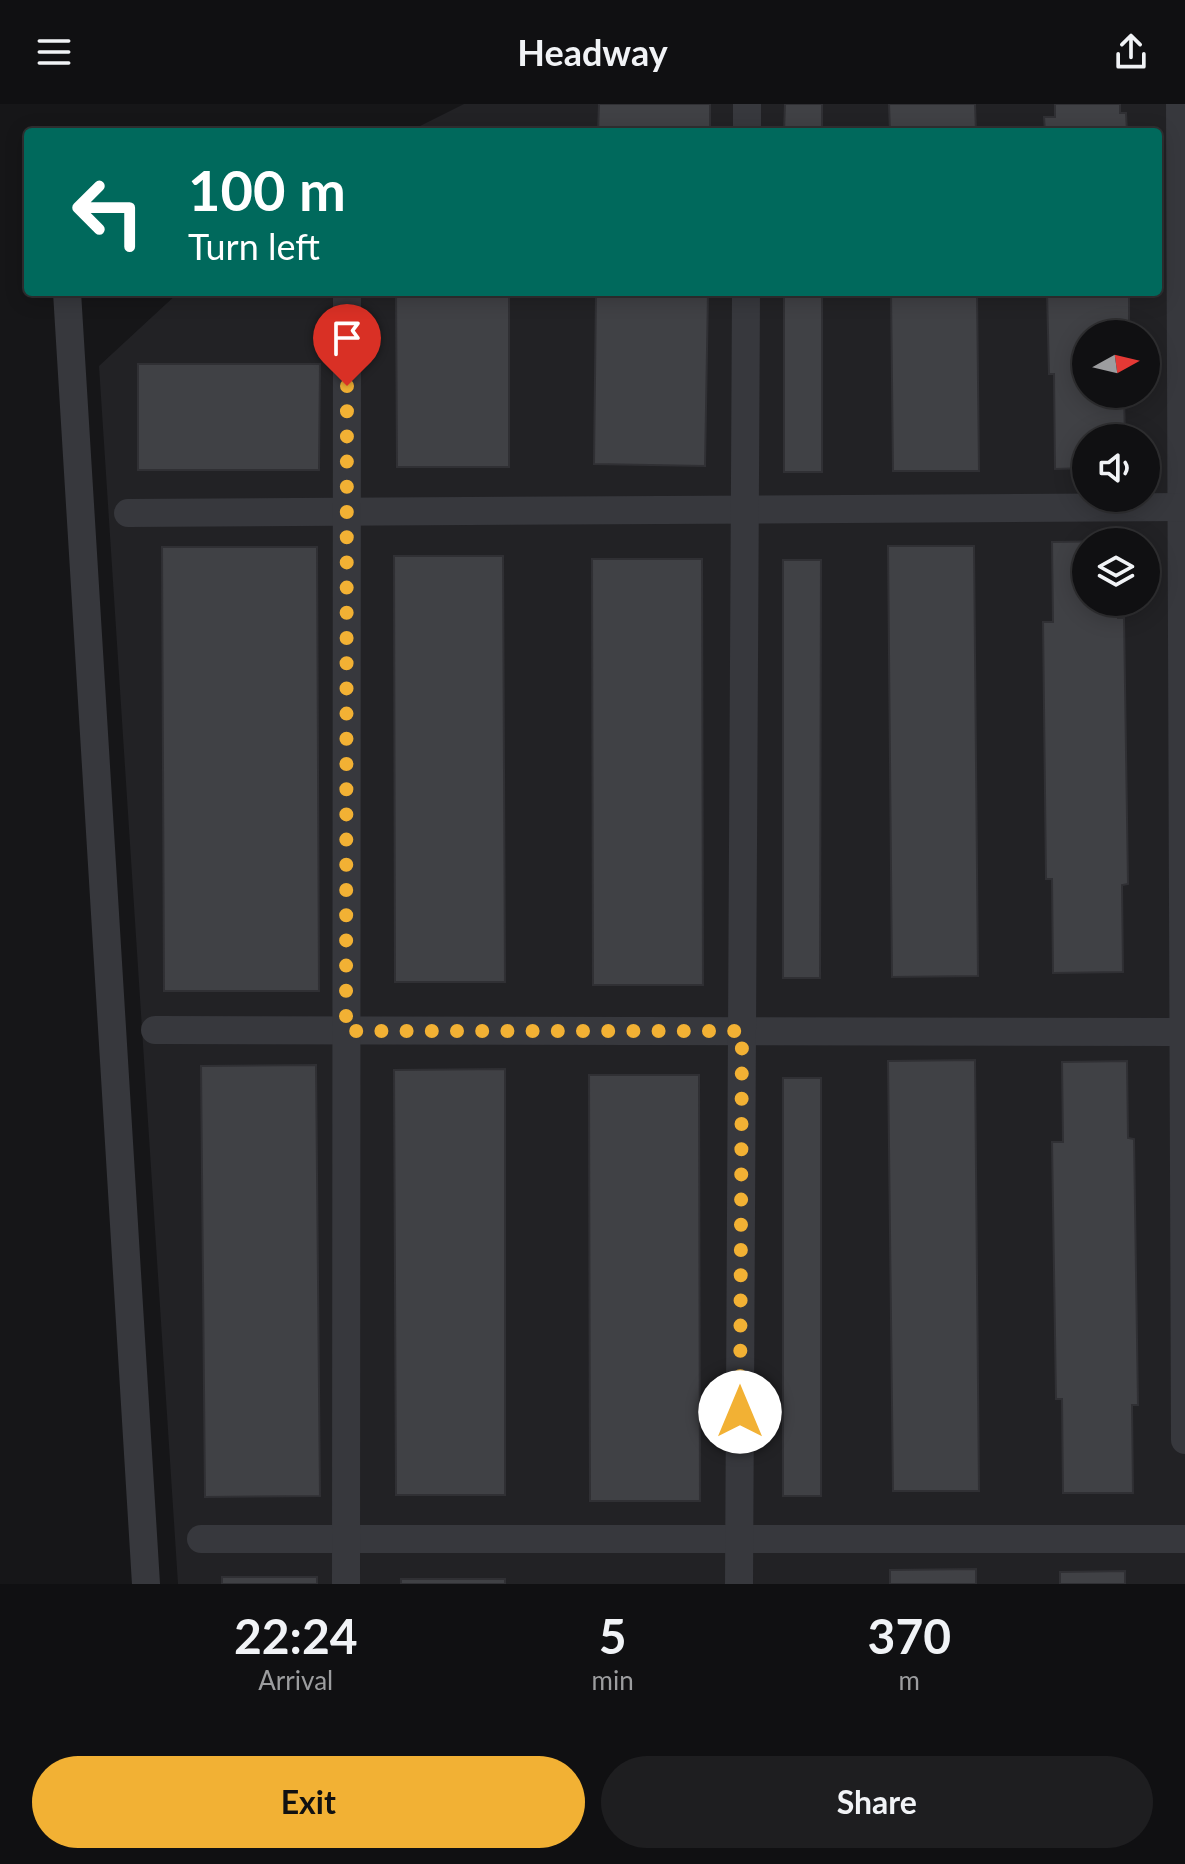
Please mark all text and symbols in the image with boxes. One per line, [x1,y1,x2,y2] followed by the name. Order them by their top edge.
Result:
[32,30,76,74] icon: menu
[517,30,668,74] text: Headway
[1109,30,1153,74] icon: share
[188,156,346,223] text: 100 m
[56,160,160,264] icon: left
[188,224,320,268] text: Turn left
[313,304,381,386] pin
[325,316,369,360] icon: arrive
[1072,320,1160,408] north arrow
[1072,320,1160,616] map controls
[1072,424,1160,512] button: sound
[1072,528,1160,616] button: layers
[698,1370,782,1454] position arrow
[234,1607,358,1664] text: 22:24
[599,1607,627,1664] text: 5
[868,1607,951,1664] text: 370
[258,1664,333,1696] text: Arrival
[592,1664,634,1696] text: min
[899,1664,920,1696] text: m
[32,1756,585,1848] button: Exit
[601,1756,1153,1848] button: Share

